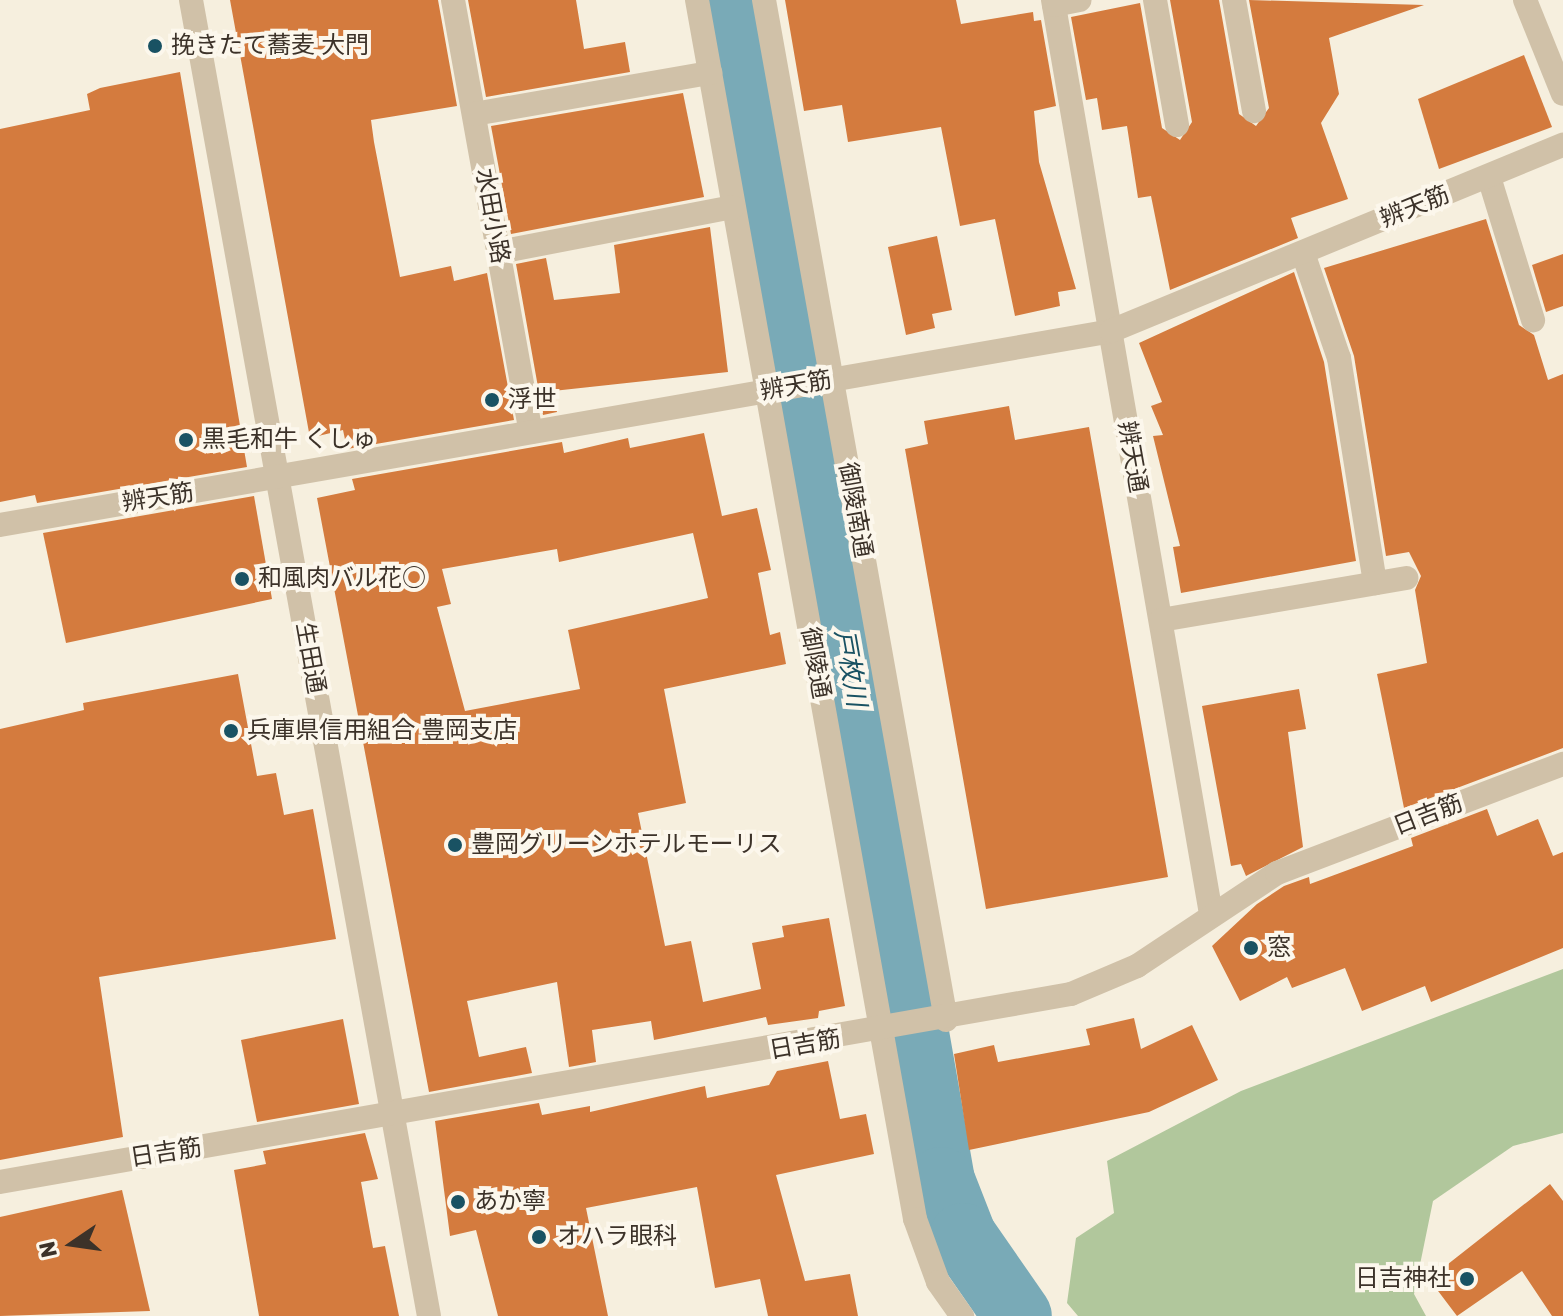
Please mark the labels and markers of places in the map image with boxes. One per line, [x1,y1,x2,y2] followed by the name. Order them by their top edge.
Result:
[171,32,369,60] place label: 挽きたて蕎麦 大門
[146,37,164,55] marker: 挽きたて蕎麦 大門
[508,386,556,414] place label: 浮世
[483,391,501,409] marker: 浮世
[202,426,376,454] place label: 黒毛和牛 くしゅ
[177,431,195,449] marker: 黒毛和牛 くしゅ
[258,565,426,593] place label: 和風肉バル花○
[233,570,251,588] marker: 和風肉バル花○
[247,717,517,745] place label: 兵庫県信用組合 豊岡支店
[222,722,240,740] marker: 兵庫県信用組合 豊岡支店
[471,831,783,859] place label: 豊岡グリーンホテルモーリス
[446,836,464,854] marker: 豊岡グリーンホテルモーリス
[1267,934,1291,962] place label: 窓
[1242,939,1260,957] marker: 窓
[474,1188,546,1216] place label: あか寧
[449,1193,467,1211] marker: あか寧
[557,1223,677,1251] place label: オハラ眼科
[528,1226,550,1248] marker: オハラ眼科
[1355,1265,1451,1293] place label: 日吉神社
[1458,1270,1476,1288] marker: 日吉神社

